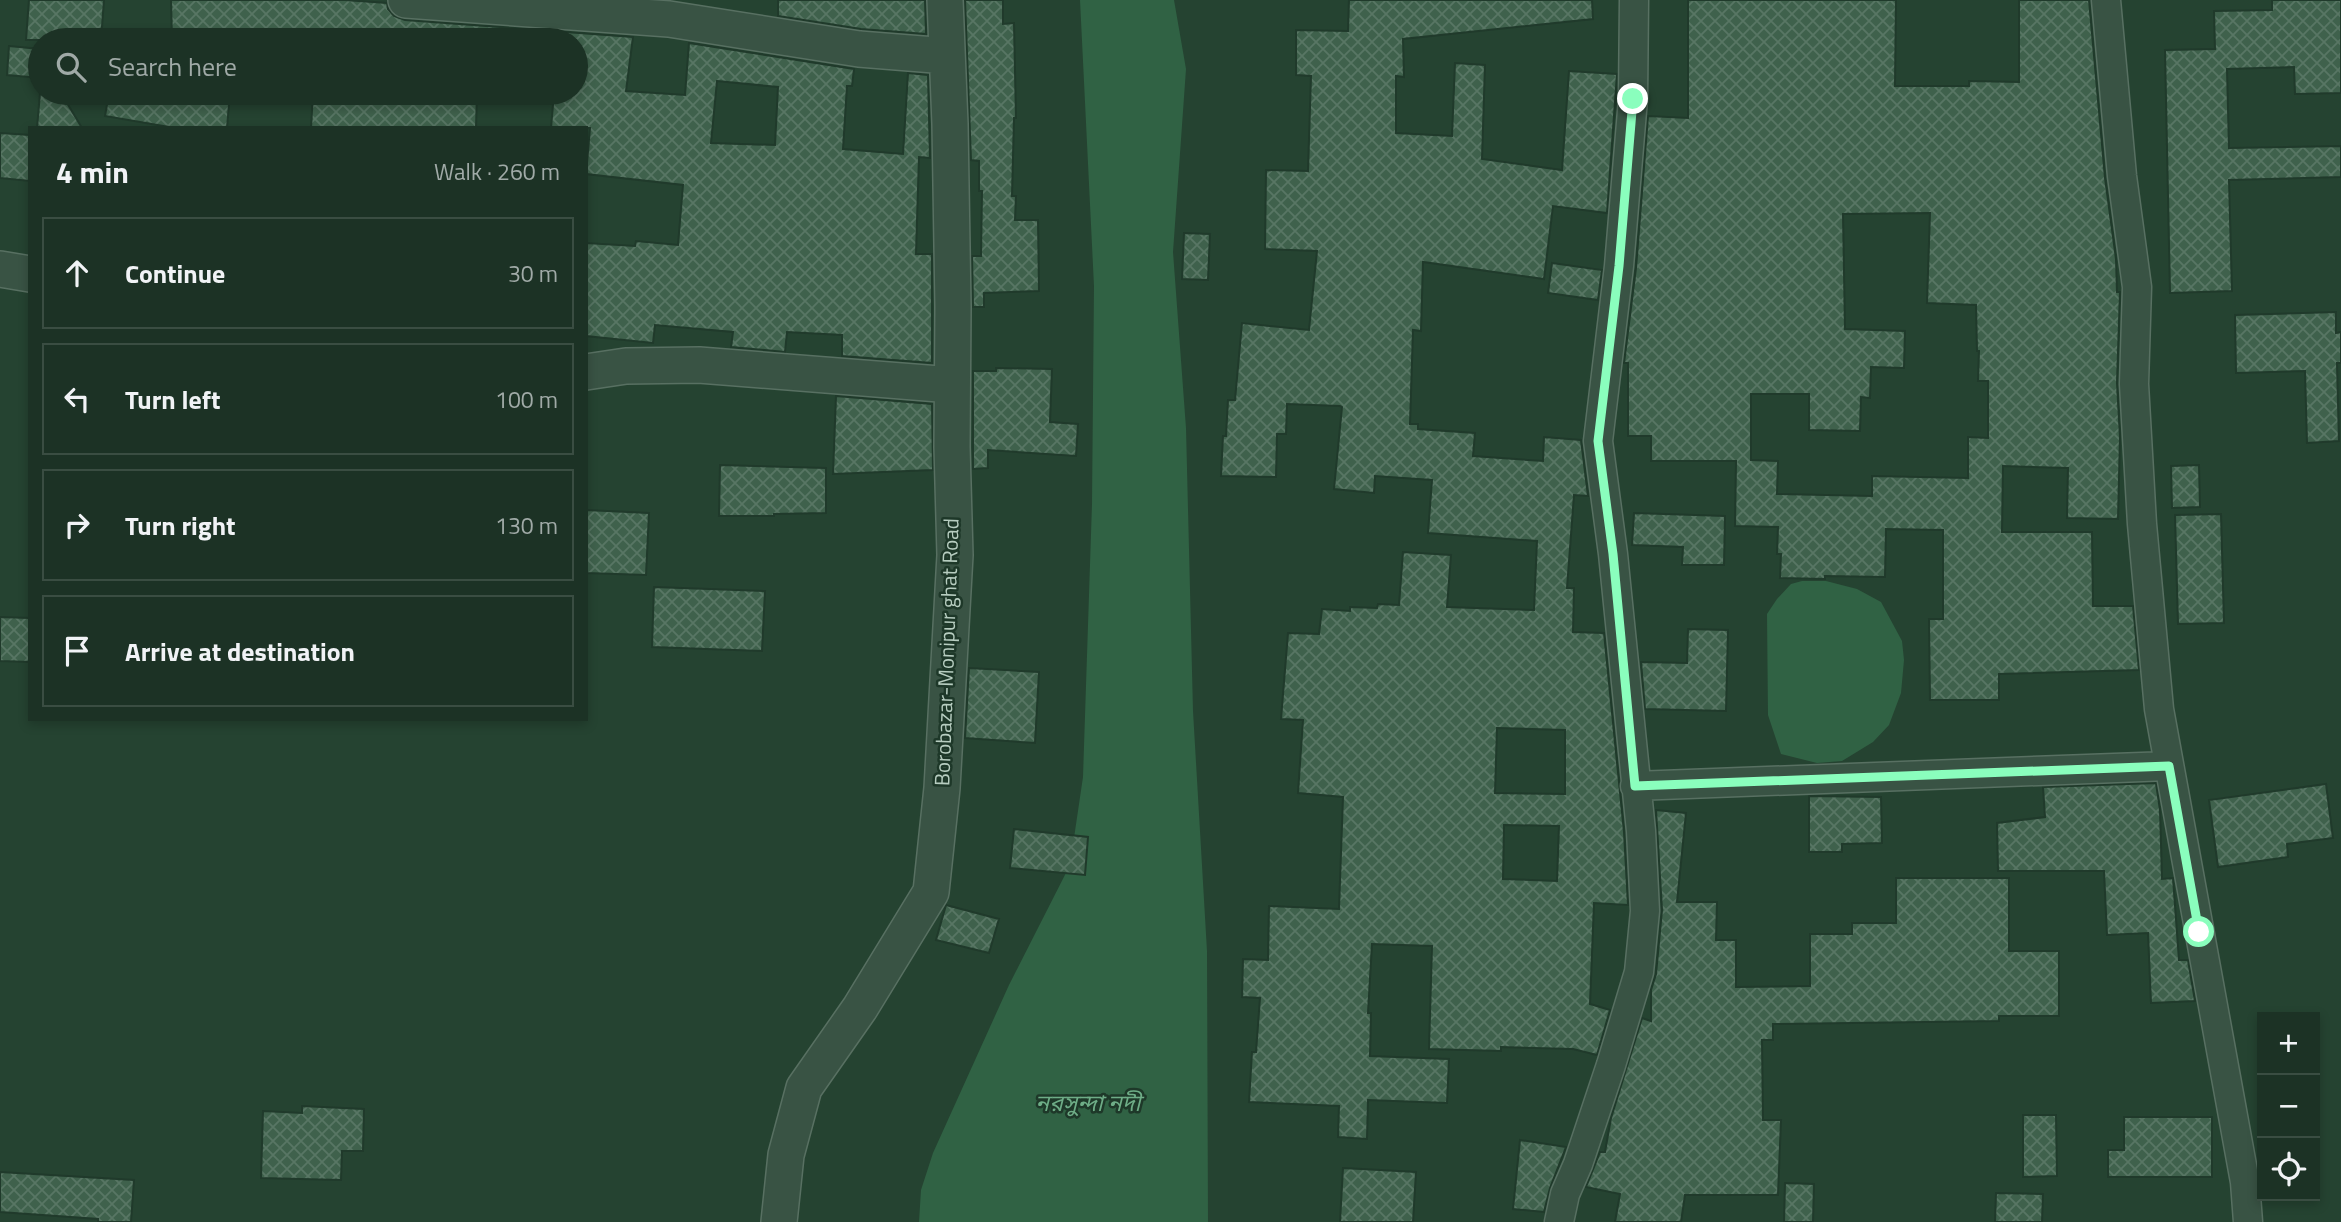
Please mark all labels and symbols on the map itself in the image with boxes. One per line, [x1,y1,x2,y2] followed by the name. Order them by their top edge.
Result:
[1617,83,1648,114] route end
[925,518,967,786] street label: Borobazar-Monipur ghat Road
[2183,916,2214,947] route start
[1035,1085,1145,1120] water label: নরসুন্দা নদী

